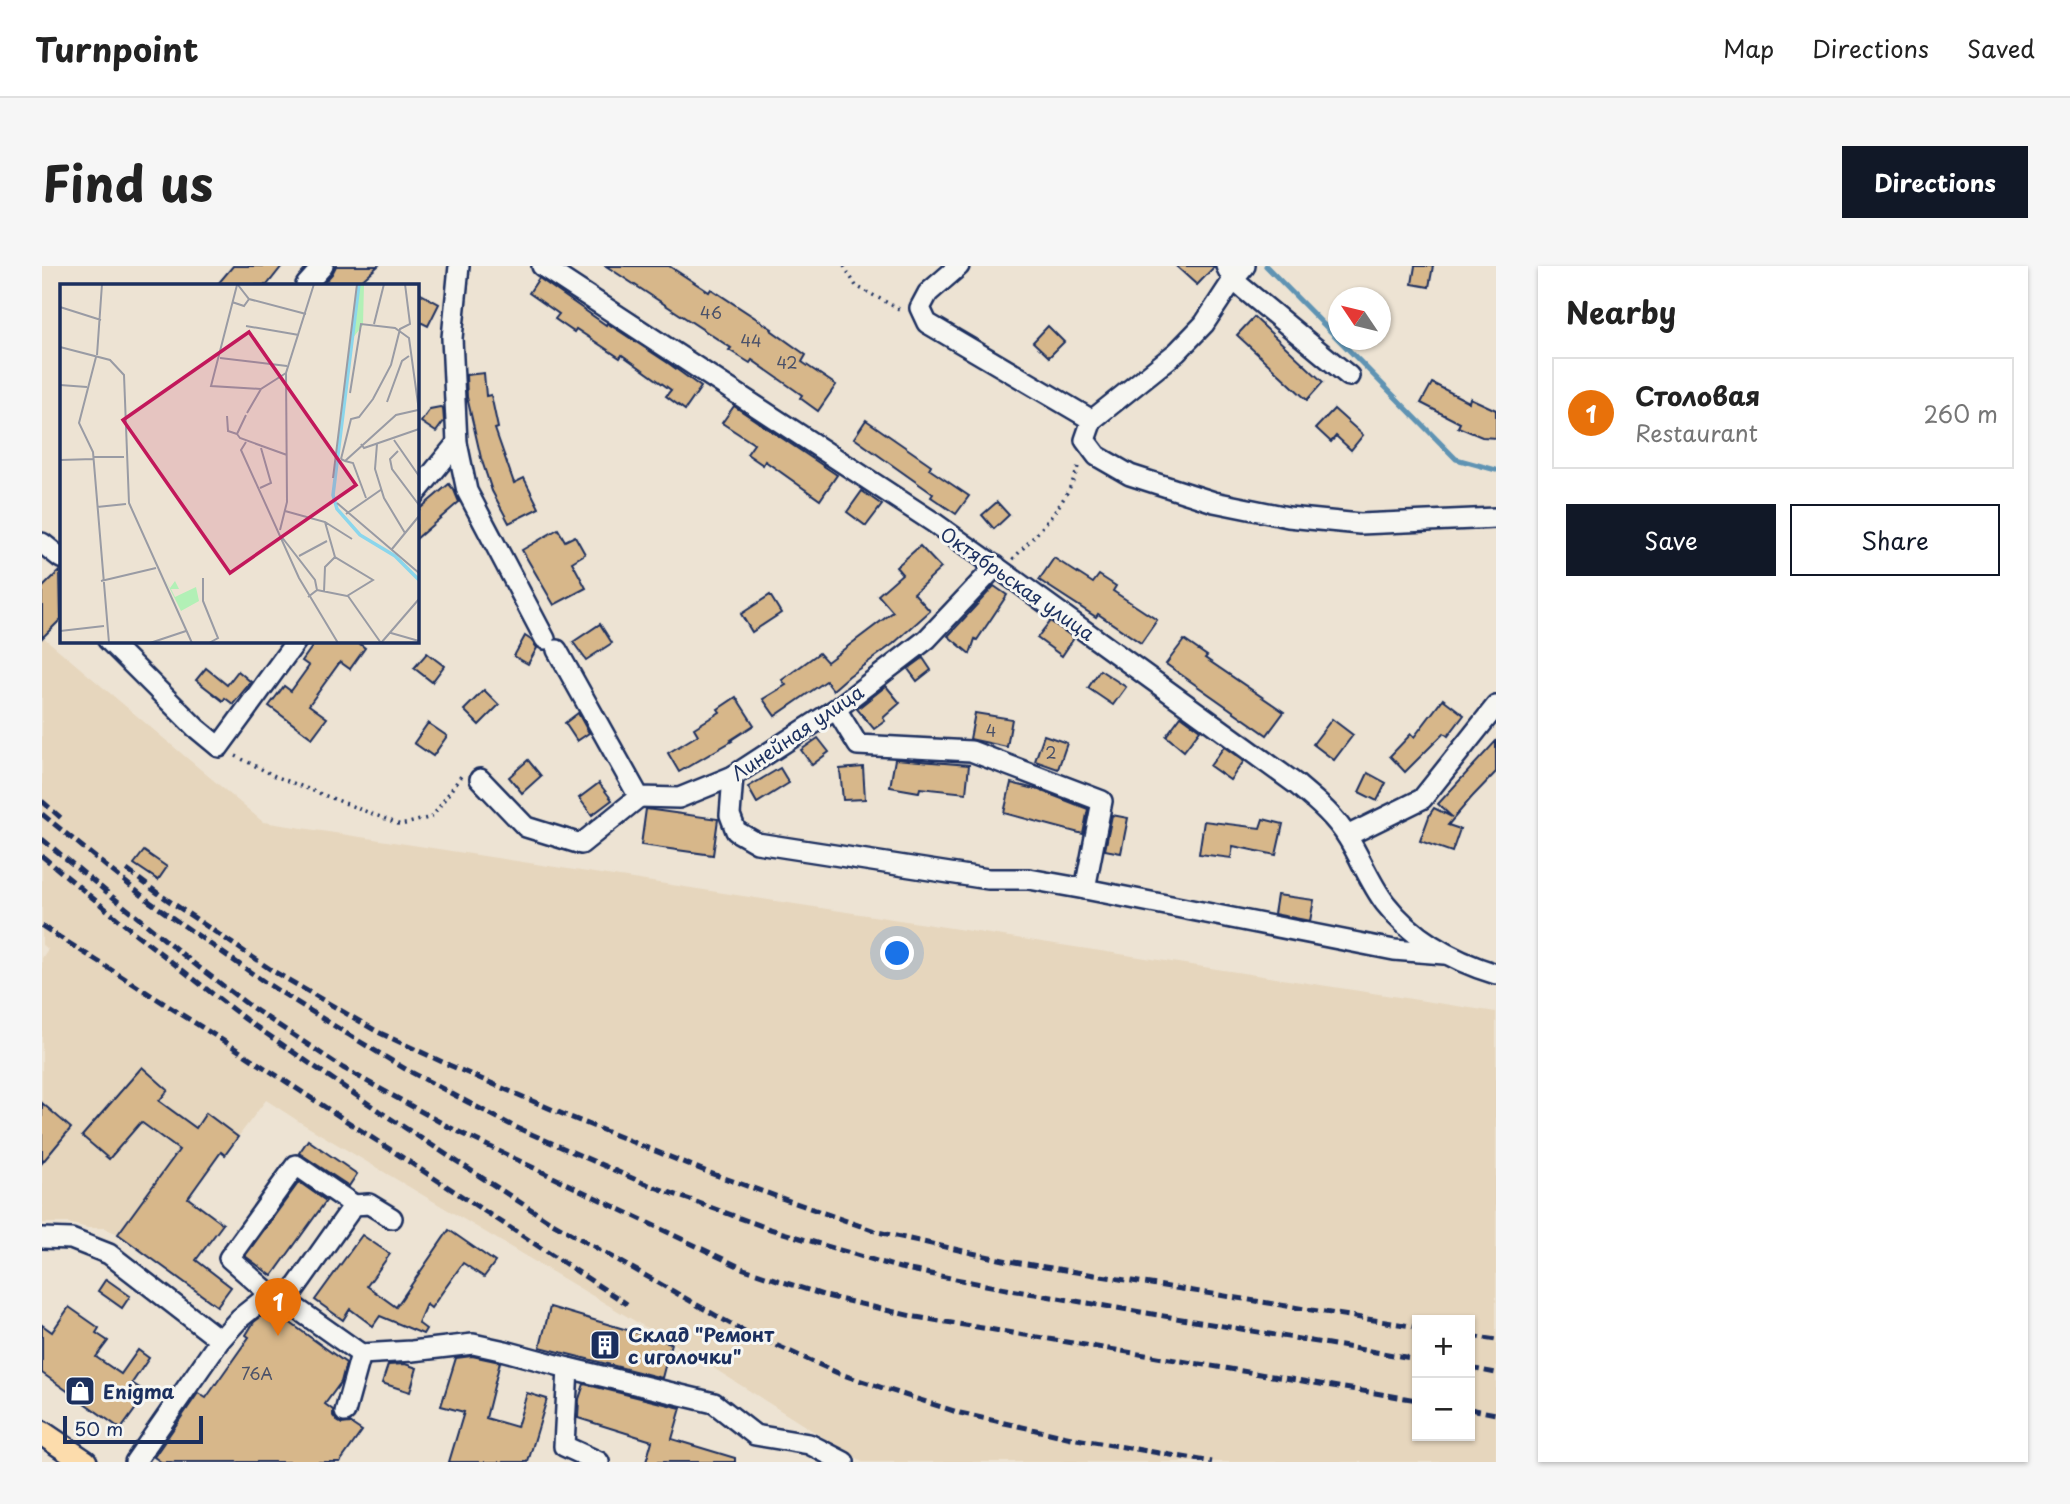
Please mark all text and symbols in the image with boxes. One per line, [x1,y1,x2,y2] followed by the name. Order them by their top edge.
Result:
[35,23,199,73] text: Turnpoint
[1723,30,1774,66] text: Map
[1812,30,1929,66] text: Directions
[1967,30,2035,66] text: Saved
[42,145,213,219] text: Find us
[1842,146,2028,218] button: Directions
[60,284,418,642] inset map
[1328,287,1391,350] north arrow
[1566,289,1676,334] text: Nearby
[700,300,722,324] house number: 46
[740,328,762,352] house number: 44
[776,350,798,374] house number: 42
[1635,376,1760,415] text: Столовая
[1586,396,1597,431] text: 1
[1923,396,1998,431] text: 260 m
[1635,415,1758,450] text: Restaurant
[1566,504,1776,576] button: Save
[1790,504,2000,576] button: Share
[935,519,1101,647] street label: Октябрьская улица
[725,677,869,787] street label: Линейная улица
[986,718,996,742] house number: 4
[1045,740,1057,764] house number: 2
[880,936,914,970] your location
[255,1278,301,1336] pin: 1
[1412,1315,1475,1441] map controls
[1412,1315,1475,1378] button: +
[628,1320,775,1370] place label: Склад "Ремонт с иголочки"
[588,1328,622,1362] building icon: Склад "Ремонт с иголочки"
[241,1361,273,1385] house number: 76А
[63,1374,97,1408] shop icon: Enigma
[103,1377,175,1405] place label: Enigma
[1412,1378,1475,1441] button: −
[63,1413,203,1445] scale bar
[74,1414,123,1442] text: 50 m

